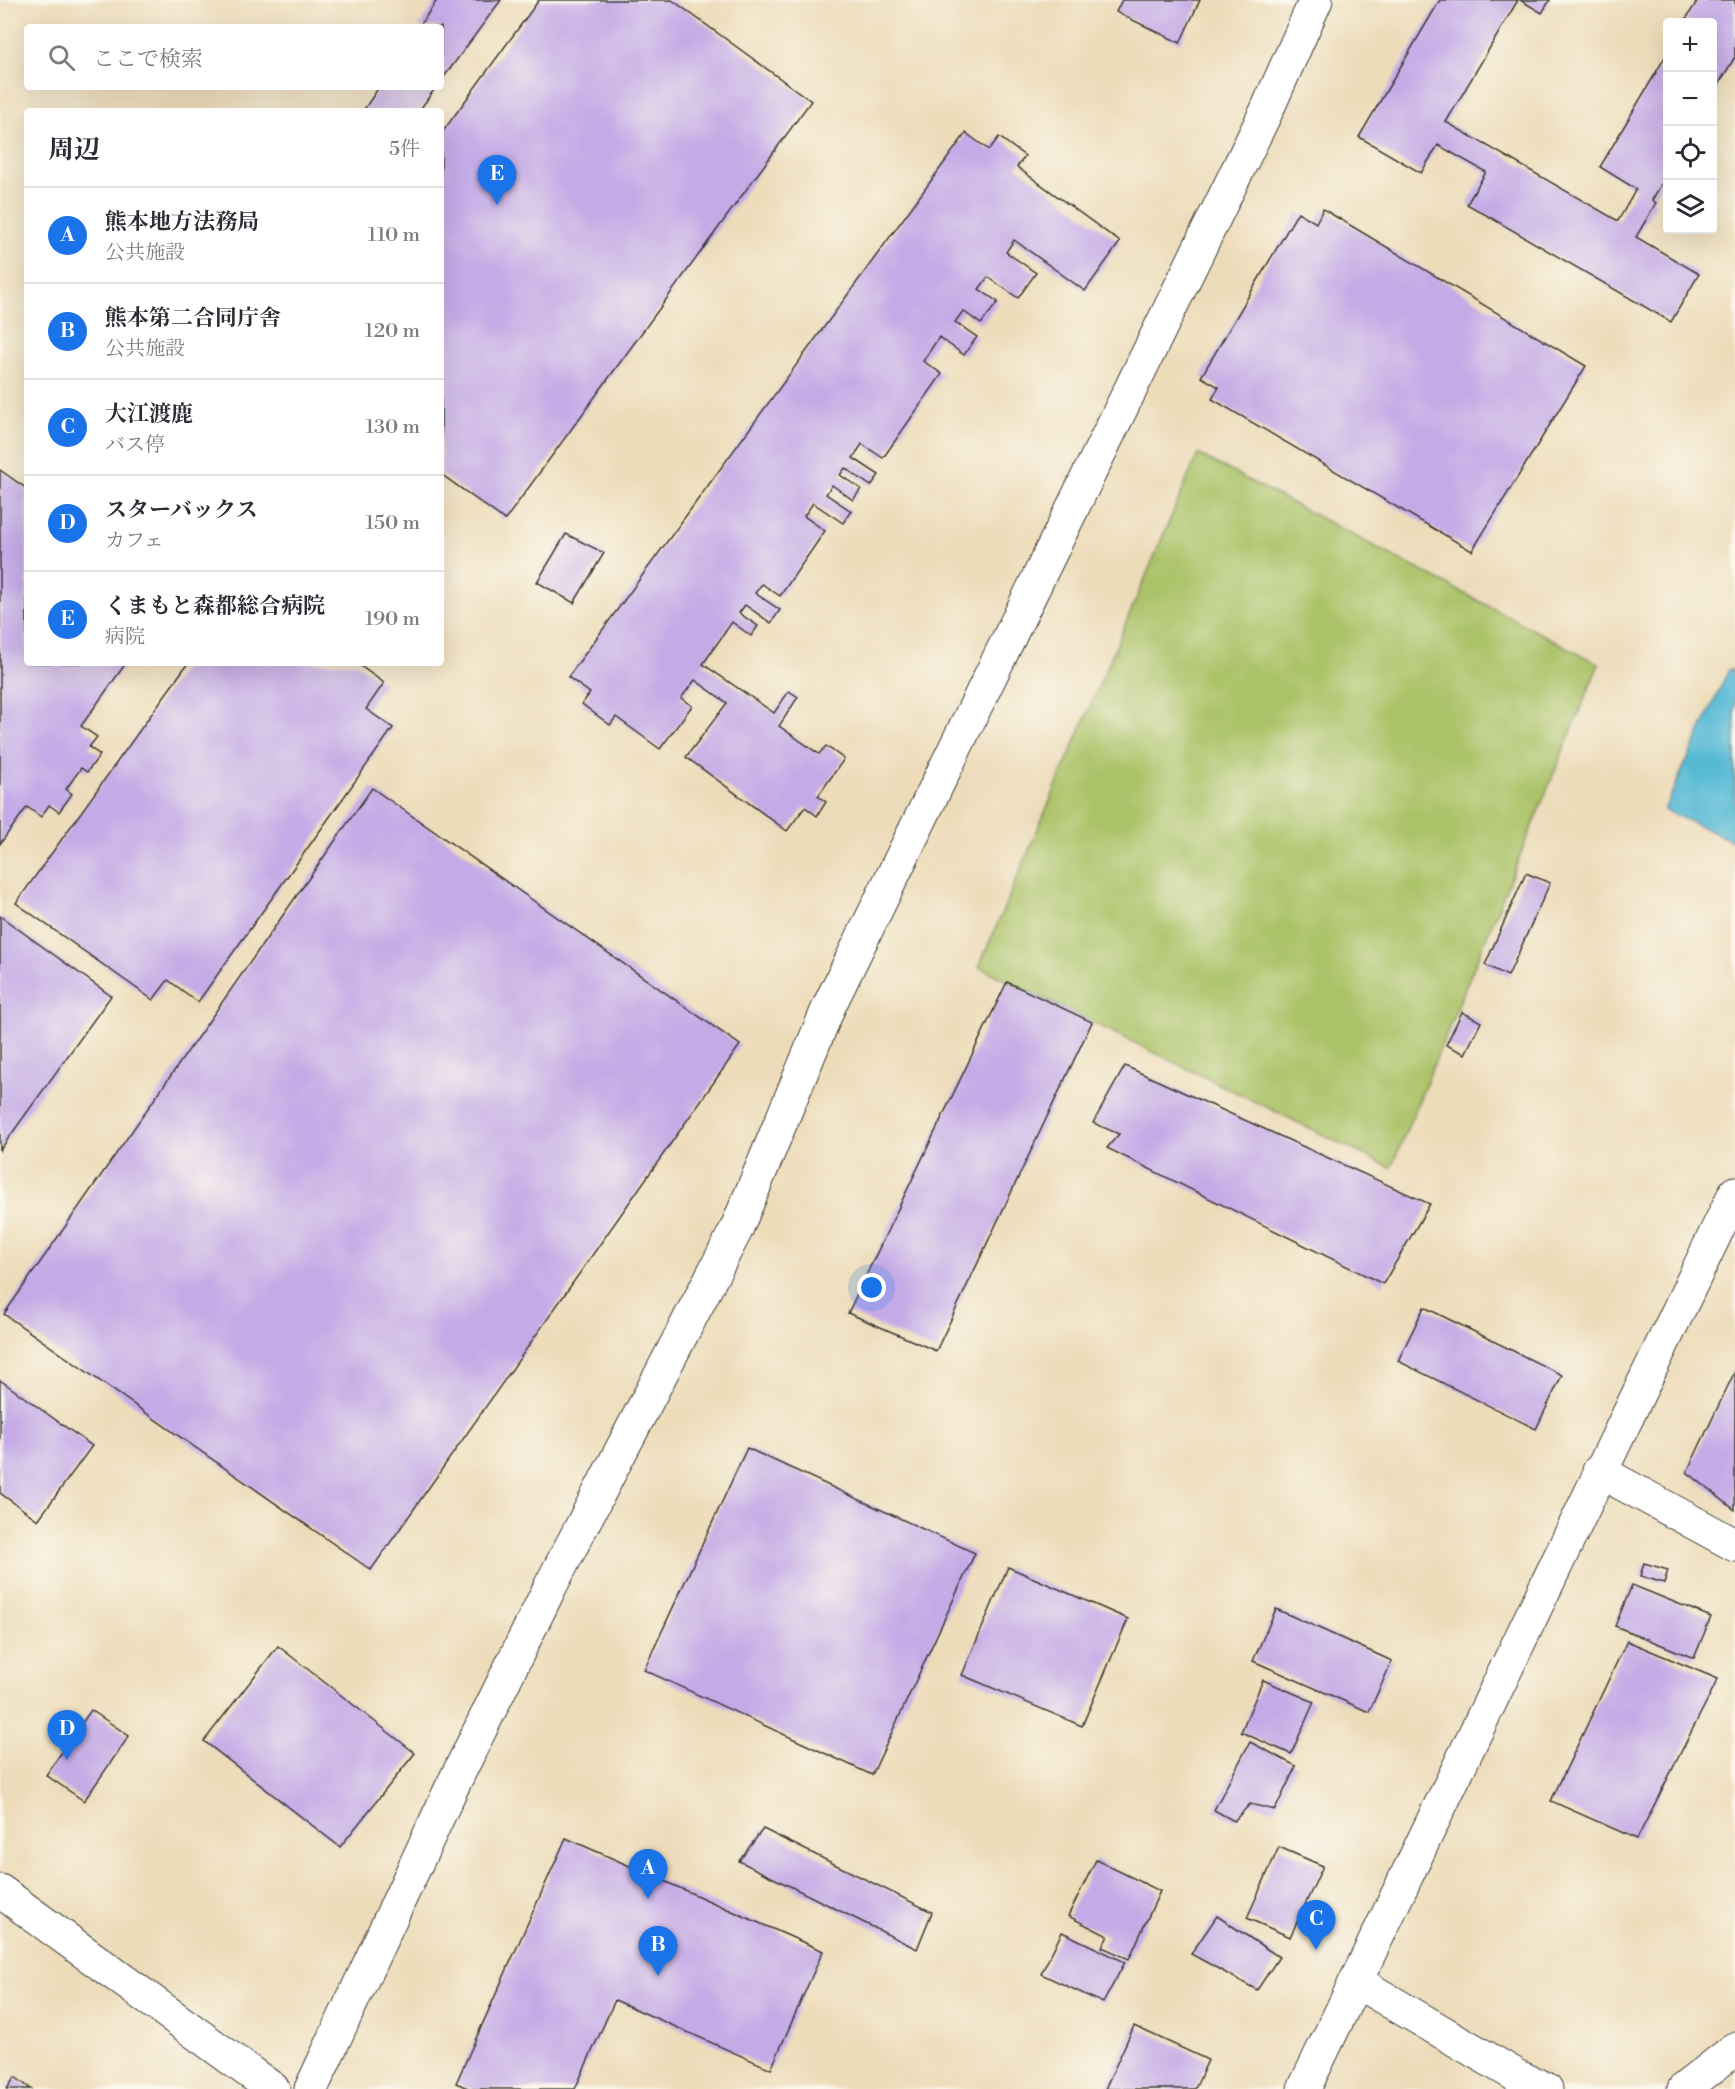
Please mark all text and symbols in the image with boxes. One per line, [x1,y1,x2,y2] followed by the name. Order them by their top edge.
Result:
[1663,18,1717,234] map controls
[1663,18,1717,72] button: +
[24,24,444,90] search box
[45,41,78,74] icon: search
[93,46,203,73] text: ここで検索
[1663,72,1717,126] button: −
[1663,126,1717,180] button: locate
[48,134,100,166] text: 周辺
[389,137,420,162] text: 5件
[478,156,516,205] pin: E
[1663,180,1717,234] button: layers
[105,209,259,236] text: 熊本地方法務局
[60,223,75,248] text: A
[368,223,420,248] text: 110 m
[105,241,185,266] text: 公共施設
[105,305,281,332] text: 熊本第二合同庁舎
[60,319,75,344] text: B
[365,319,420,344] text: 120 m
[105,337,185,362] text: 公共施設
[105,401,193,428] text: 大江渡鹿
[60,415,75,440] text: C
[365,415,420,440] text: 130 m
[105,433,165,458] text: バス停
[105,497,258,524] text: スターバックス
[60,511,75,536] text: D
[365,511,420,536] text: 150 m
[105,529,164,554] text: カフェ
[105,593,325,620] text: くまもと森都総合病院
[61,607,74,632] text: E
[365,607,420,632] text: 190 m
[105,625,145,650] text: 病院
[857,1273,886,1302] your location
[48,1710,86,1760] pin: D
[628,1850,668,1899] pin: A
[1296,1900,1336,1950] pin: C
[638,1926,678,1976] pin: B

